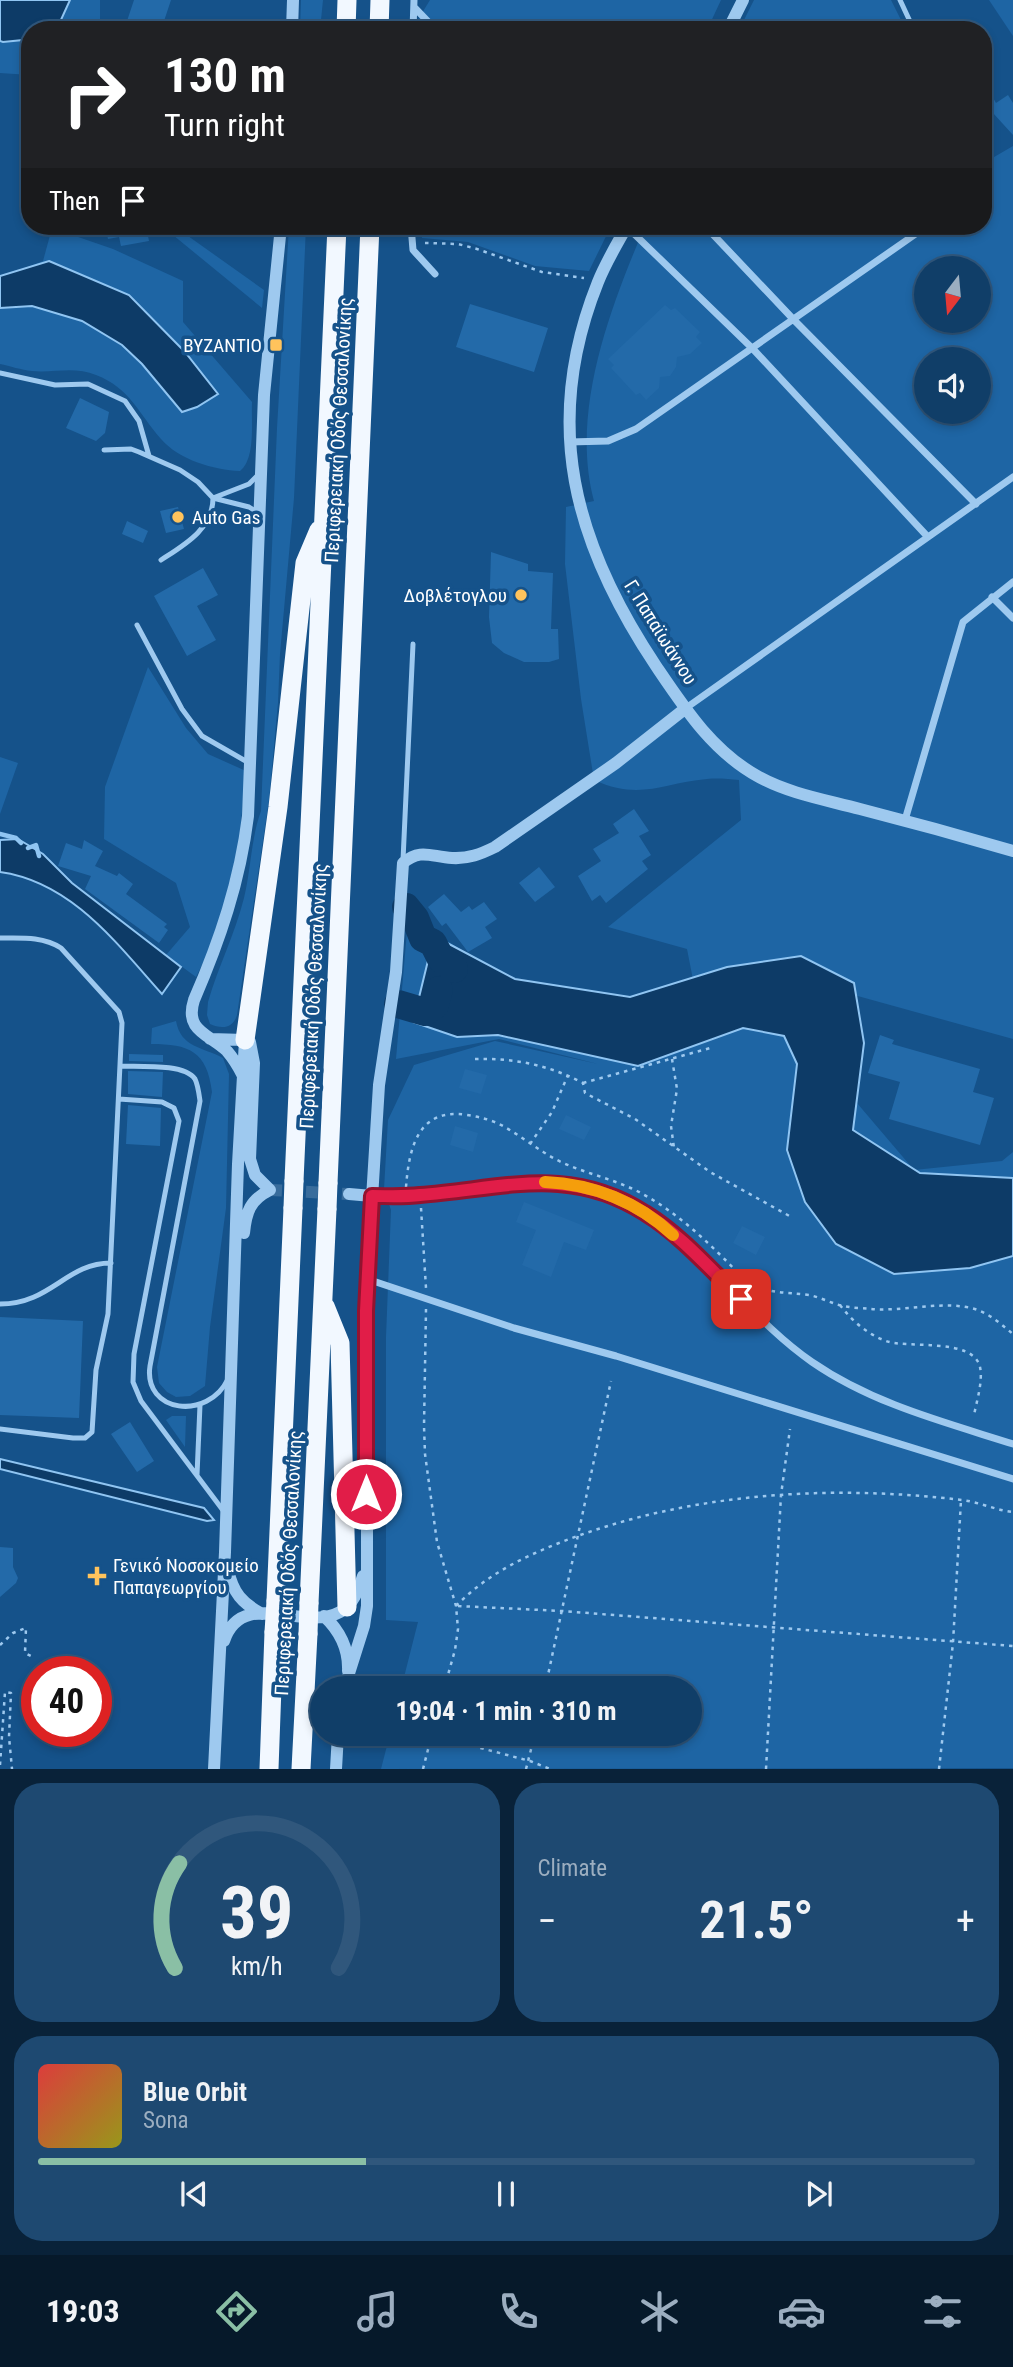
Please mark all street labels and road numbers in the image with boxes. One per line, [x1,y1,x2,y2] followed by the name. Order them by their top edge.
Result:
[320,297,357,563] street label: Περιφερειακή Οδός Θεσσαλονίκης
[619,576,702,689] street label: Γ. Παπαϊωάννου
[295,863,332,1129] street label: Περιφερειακή Οδός Θεσσαλονίκης
[270,1430,307,1696] street label: Περιφερειακή Οδός Θεσσαλονίκης

